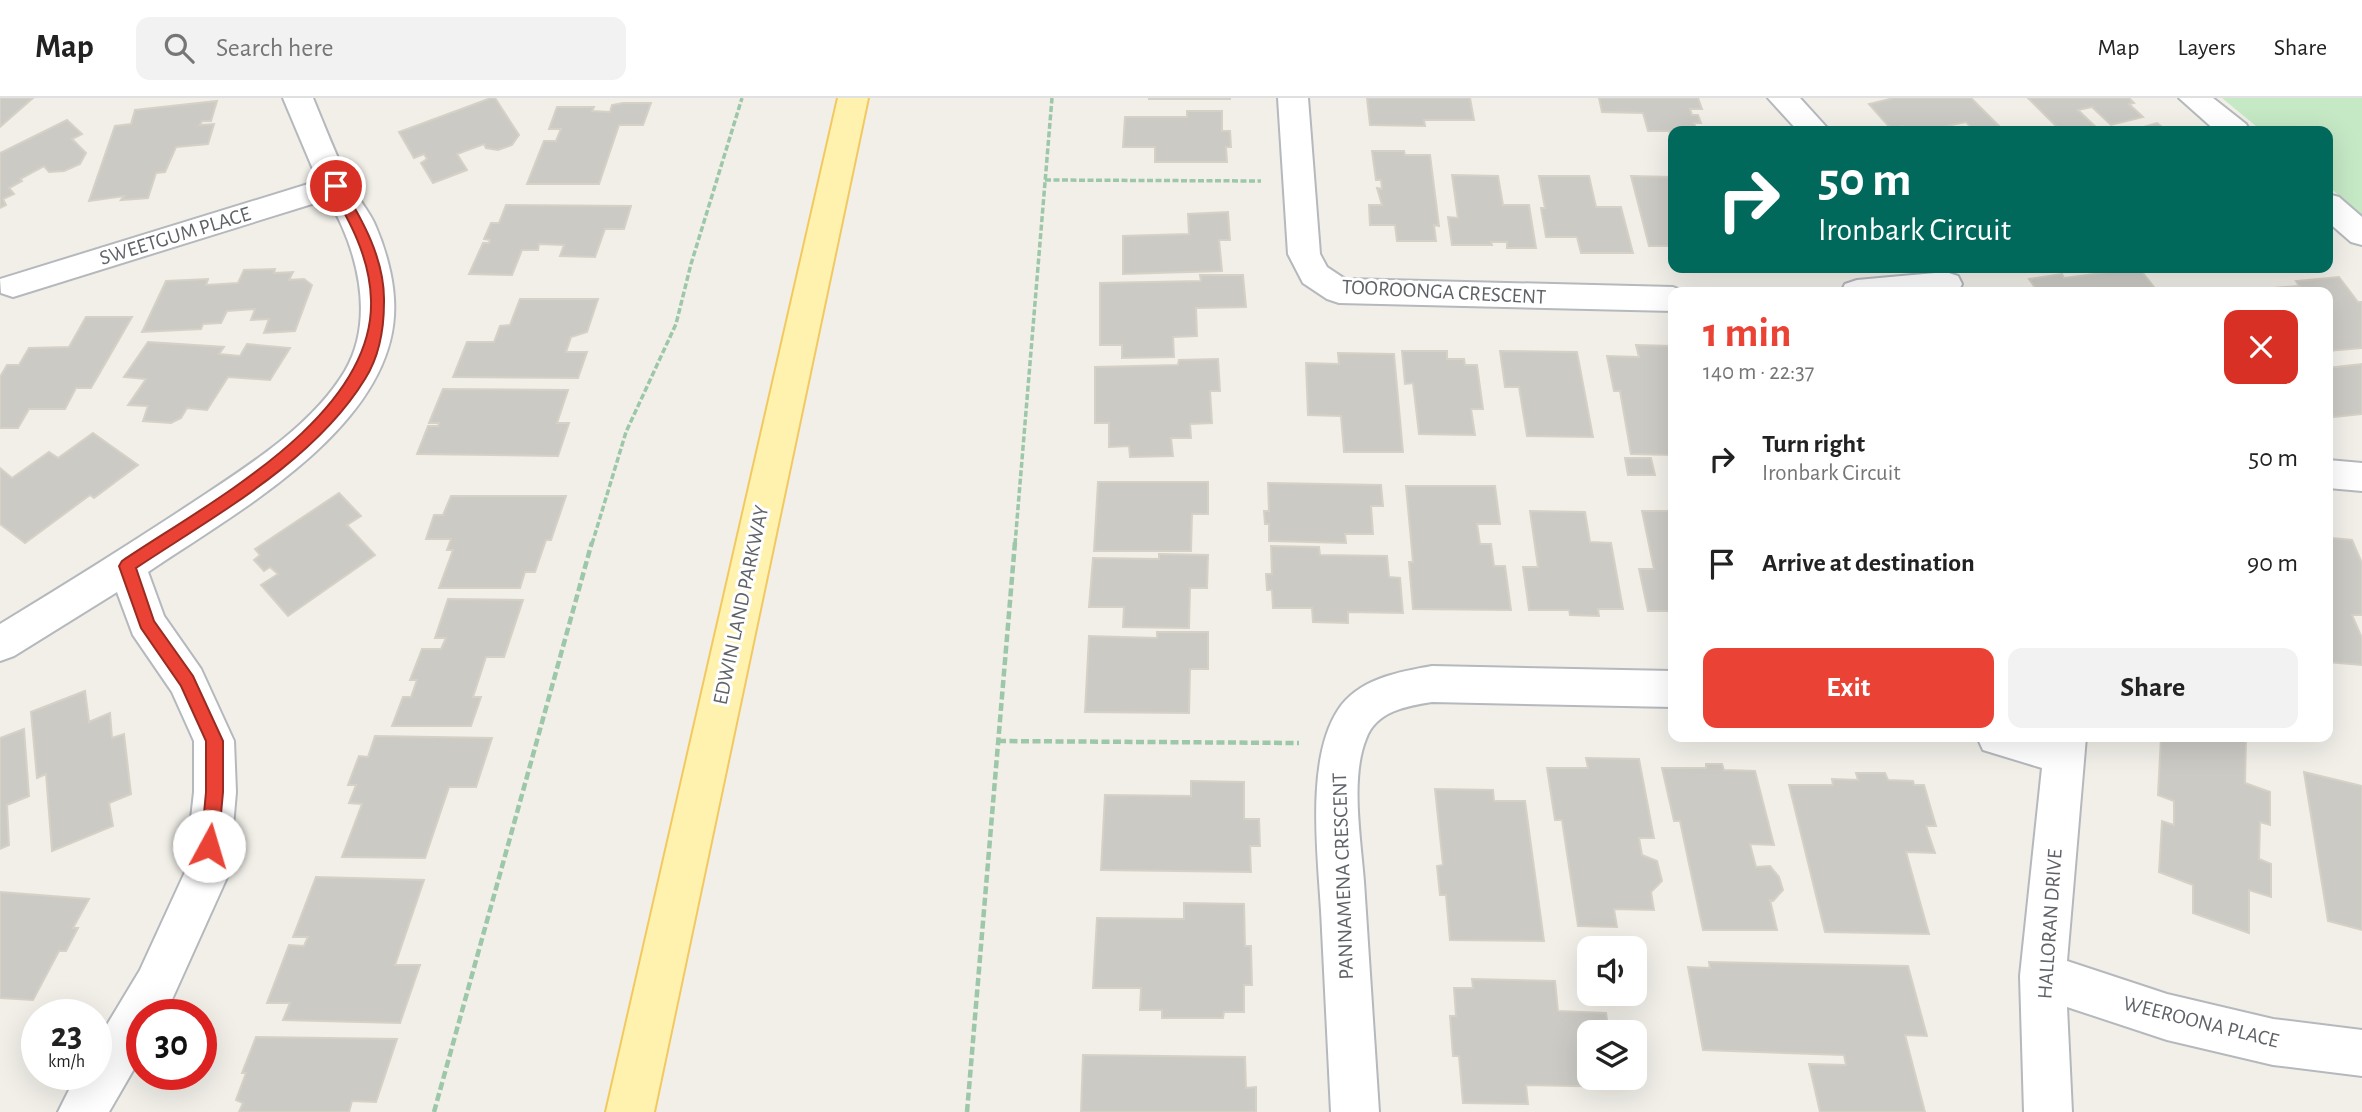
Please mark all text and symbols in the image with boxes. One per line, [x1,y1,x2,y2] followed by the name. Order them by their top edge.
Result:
[136,17,626,80] search box
[160,29,198,67] icon: search
[35,31,94,64] text: Map
[216,35,334,61] text: Search here
[2097,36,2139,60] text: Map
[2177,36,2236,60] text: Layers
[2274,36,2327,60] text: Share
[1703,154,1794,245] icon: right
[306,156,366,216] pin
[1818,156,1912,205] text: 50 m
[317,167,355,205] icon: arrive
[97,203,253,269] street label: SWEETGUM PLACE
[1818,214,2011,246] text: Ironbark Circuit
[1341,276,1547,308] street label: TOOROONGA CRESCENT
[2224,310,2298,384] button: close
[1703,312,1792,354] text: 1 min
[1703,361,1814,384] text: 140 m · 22:37
[1762,431,1865,457] text: Turn right
[1703,440,1741,478] icon: right
[2248,445,2298,471] text: 50 m
[1762,462,1901,485] text: Ironbark Circuit
[710,503,772,707] street label: EDWIN LAND PARKWAY
[1703,545,1741,583] icon: arrive
[1762,550,1975,576] text: Arrive at destination
[2247,550,2298,576] text: 90 m
[1703,648,1994,728] button: Exit
[2008,648,2298,728] button: Share
[1329,772,1357,980] street label: PANNAMENA CRESCENT
[172,809,246,883] position arrow
[2034,848,2066,1000] street label: HALLORAN DRIVE
[1577,936,1647,1090] map controls
[1577,936,1647,1006] button: sound
[2121,993,2281,1051] street label: WEEROONA PLACE
[126,999,217,1090] speed limit sign: 30
[51,1018,82,1053] text: 23
[1577,1020,1647,1090] button: layers
[48,1053,85,1071] text: km/h

